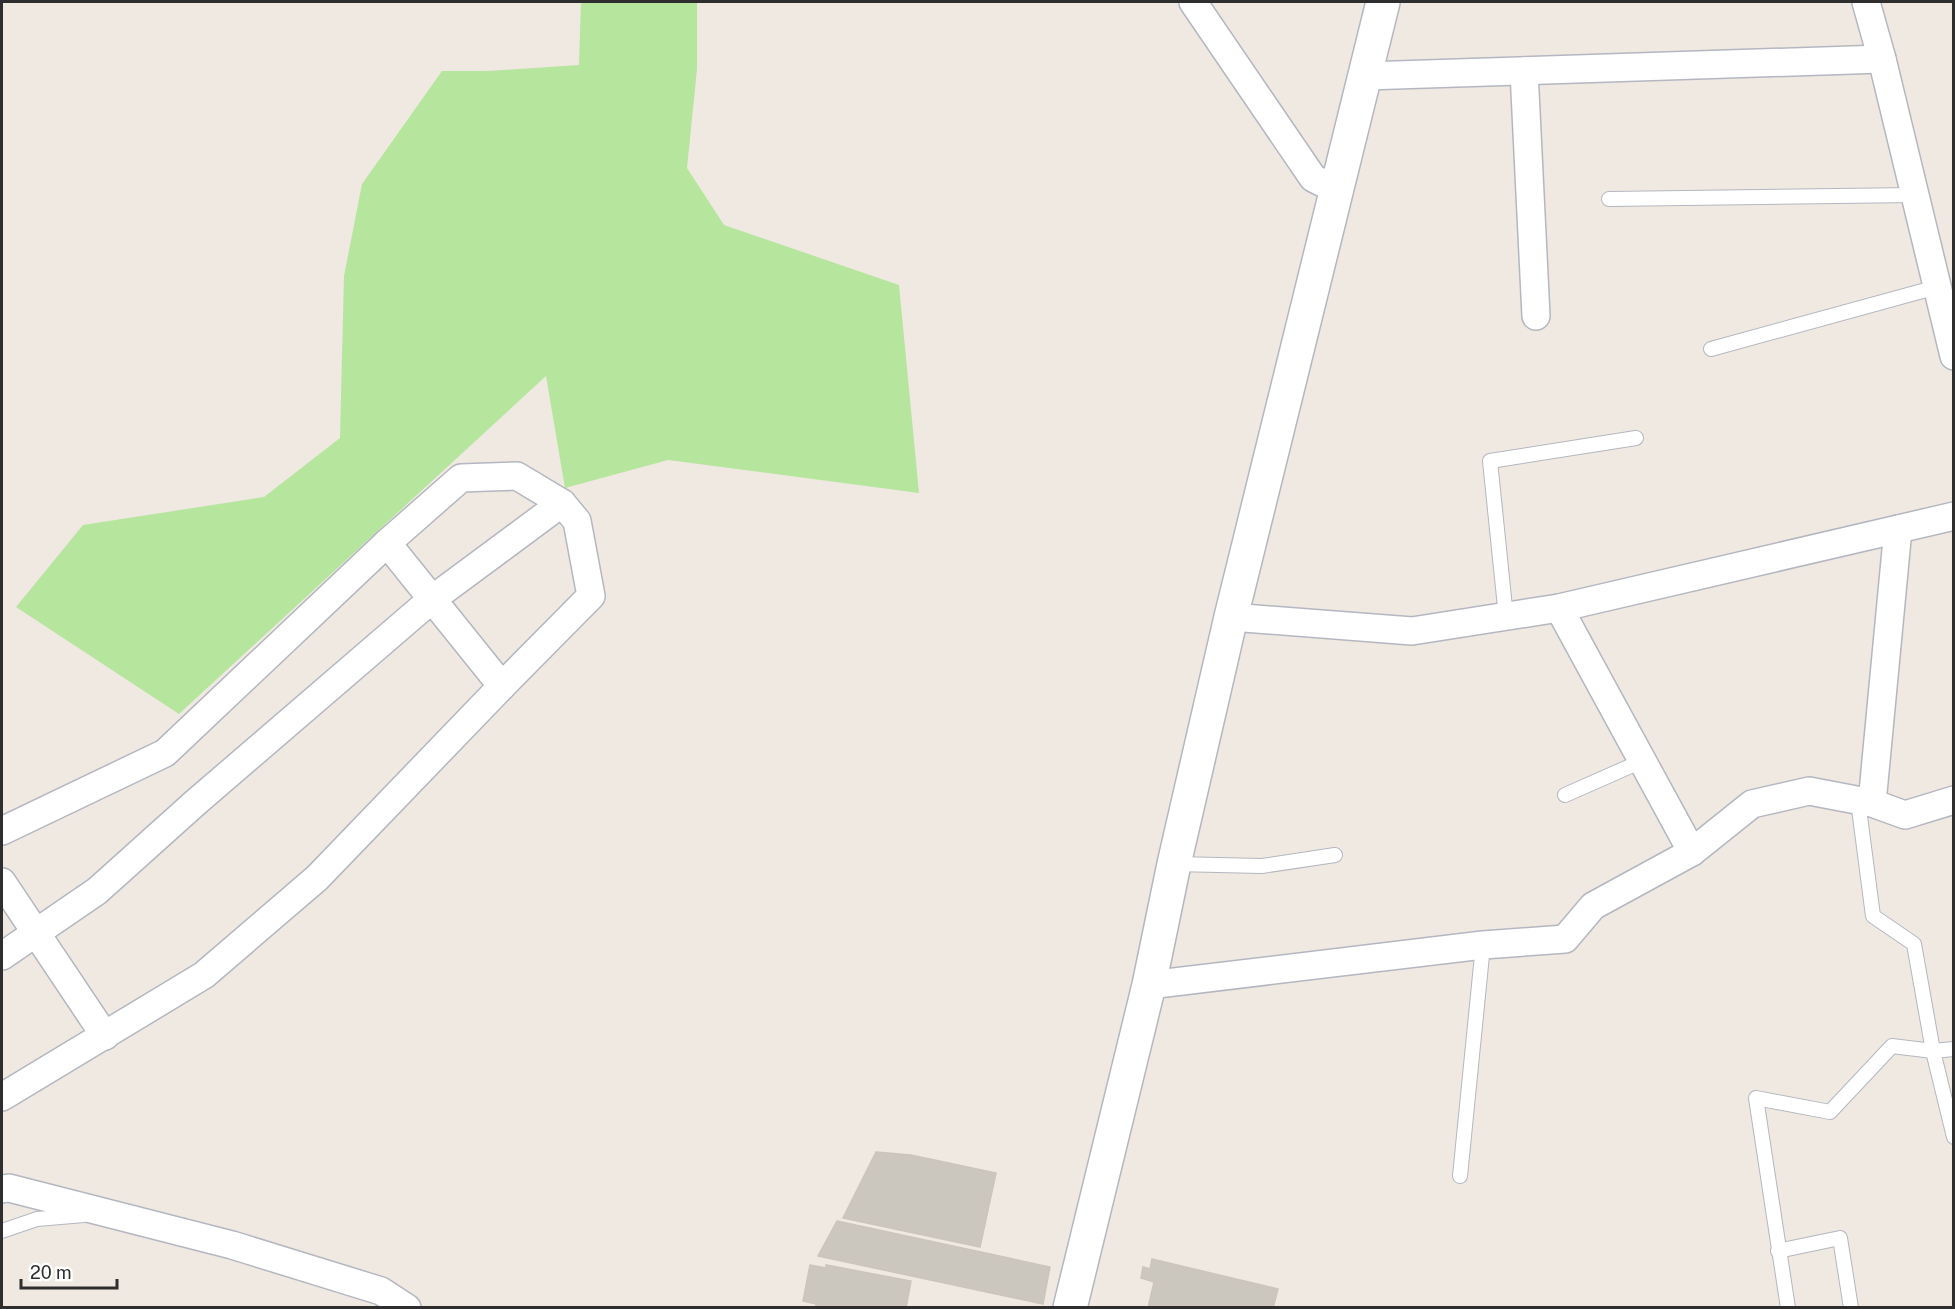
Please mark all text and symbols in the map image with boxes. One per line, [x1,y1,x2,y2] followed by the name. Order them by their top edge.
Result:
[21,1252,117,1290] scale bar
[30,1262,72,1283] text: 20 m

